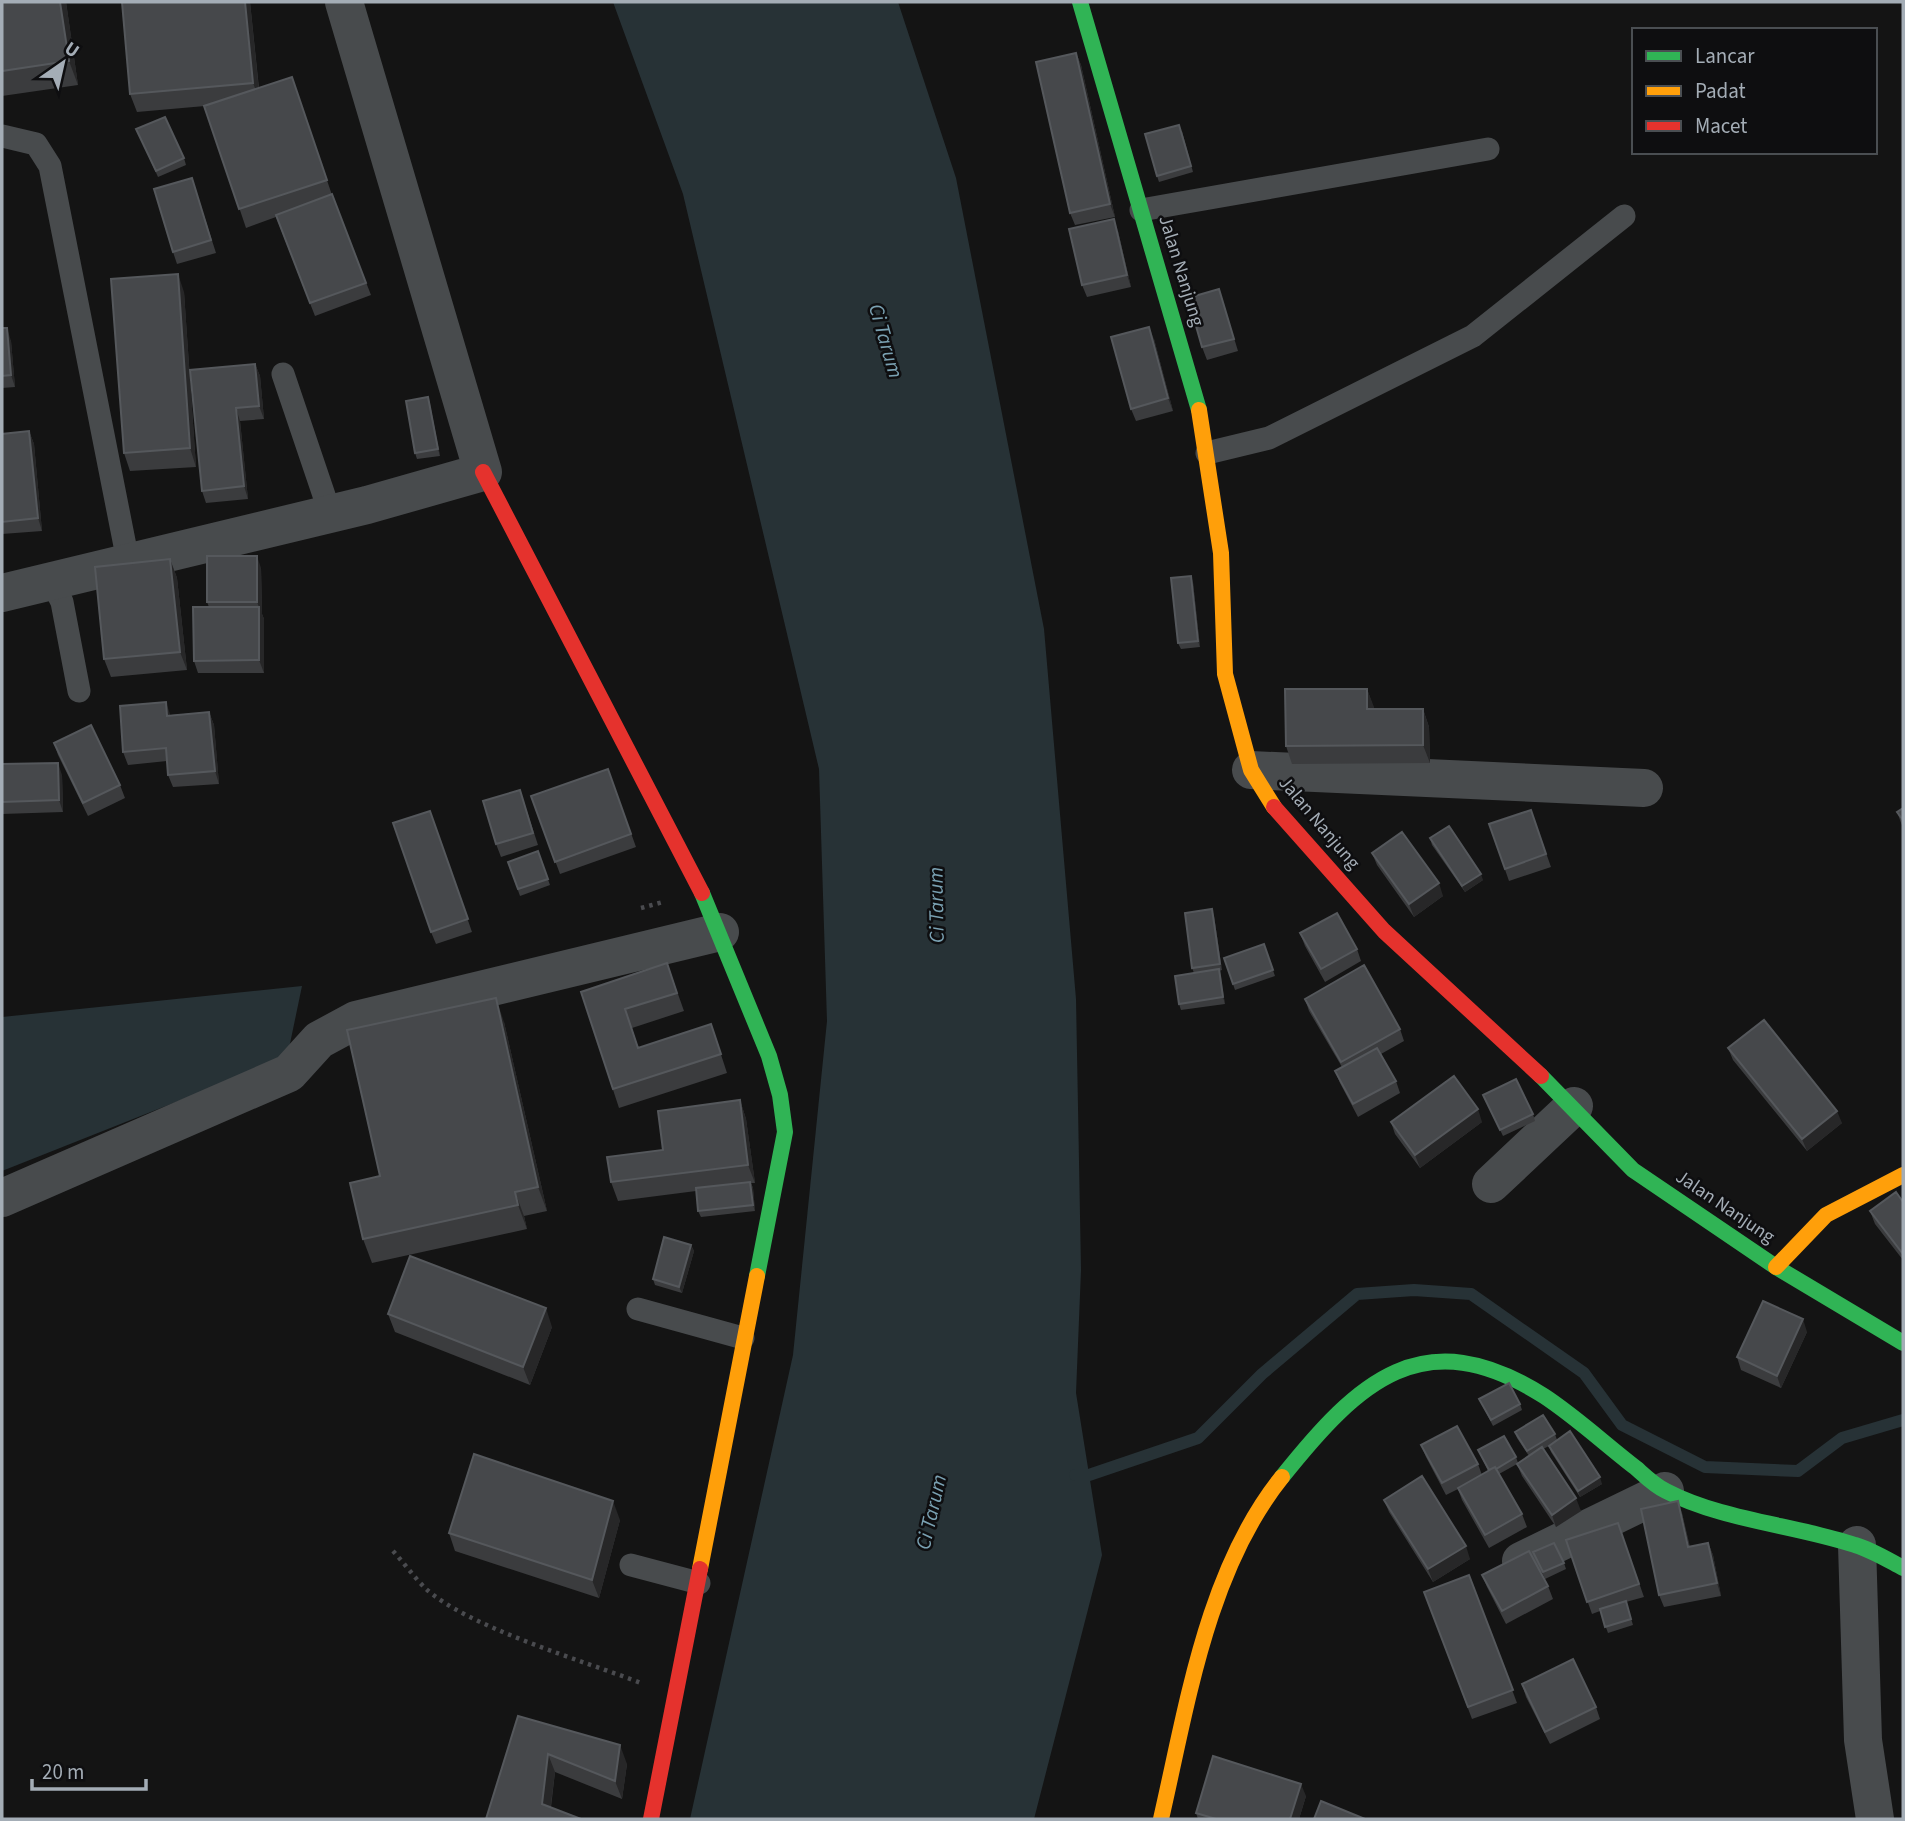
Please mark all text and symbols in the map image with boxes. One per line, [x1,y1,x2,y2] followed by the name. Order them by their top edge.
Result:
[28,28,98,98] north arrow
[1632,28,1877,154] legend
[59,35,84,65] text: U
[1695,41,1755,71] text: Lancar
[1695,76,1746,106] text: Padat
[1695,111,1747,141] text: Macet
[1151,212,1211,330] street label: Jalan Nanjung
[861,300,911,382] water label: Ci Tarum
[1272,770,1366,876] street label: Jalan Nanjung
[920,867,952,943] water label: Ci Tarum
[1670,1164,1780,1250] street label: Jalan Nanjung
[908,1472,954,1552] water label: Ci Tarum
[32,1748,145,1792] scale bar
[42,1757,84,1787] text: 20 m

